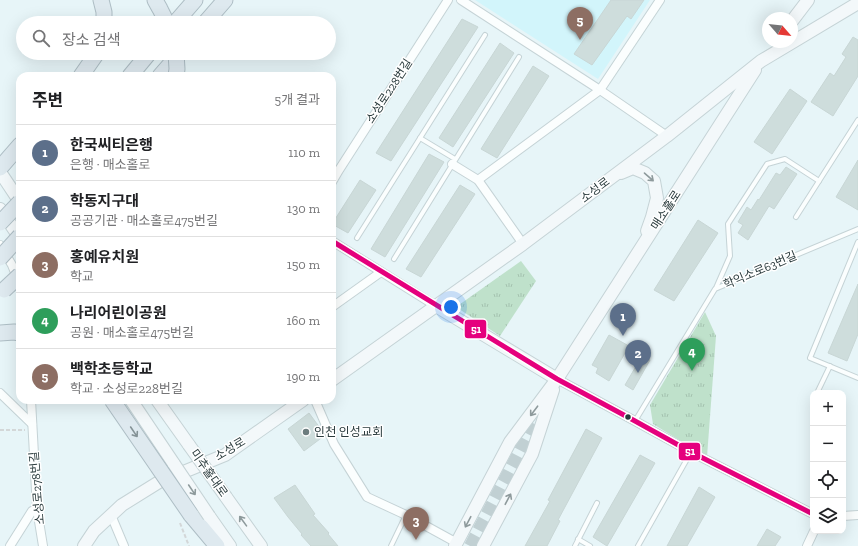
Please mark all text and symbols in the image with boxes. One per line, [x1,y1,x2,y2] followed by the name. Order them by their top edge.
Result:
[567,7,593,40] pin: 5
[762,12,798,48] north arrow
[16,16,336,60] search box
[30,27,52,49] icon: search
[62,31,121,49] text: 장소 검색
[363,56,415,126] street label: 소성로228번길
[32,90,63,110] text: 주변
[275,92,320,107] text: 5개 결과
[70,136,153,154] text: 한국씨티은행
[42,145,48,160] text: 1
[288,145,320,160] text: 110 m
[70,157,151,172] text: 은행 · 매소홀로
[644,173,654,182] one-way arrow
[578,174,612,206] street label: 소성로
[648,188,684,232] street label: 매소홀로
[70,192,139,210] text: 학동지구대
[42,201,48,216] text: 2
[287,201,320,216] text: 130 m
[70,213,218,228] text: 공공기관 · 매소홀로475번길
[70,248,139,266] text: 홍예유치원
[721,248,799,292] street label: 학익소로63번길
[42,257,48,272] text: 3
[287,257,320,272] text: 150 m
[70,269,94,284] text: 학교
[441,297,461,317] your location
[610,303,636,336] pin: 1
[70,304,167,322] text: 나리어린이공원
[41,313,49,328] text: 4
[286,313,320,328] text: 160 m
[464,319,487,339] line badge: 51
[471,323,482,336] text: 51
[70,325,194,340] text: 공원 · 매소홀로475번길
[679,338,705,371] pin: 4
[625,340,651,373] pin: 2
[70,360,153,378] text: 백학초등학교
[42,369,48,384] text: 5
[286,369,320,384] text: 190 m
[70,381,183,396] text: 학교 · 소성로228번길
[810,390,846,534] map controls
[810,390,846,426] button: +
[529,405,538,416] one-way arrow
[623,412,633,422] unlabelled marker
[314,425,383,439] place label: 인천 인성교회
[130,426,138,437] one-way arrow
[810,426,846,462] button: −
[301,427,311,437] marker: 인천 인성교회
[212,434,248,464] street label: 소성로
[678,442,701,461] line badge: 51
[685,445,696,458] text: 51
[187,446,231,500] street label: 미추홀대로
[27,451,47,525] street label: 소성로278번길
[810,462,846,498] button: locate
[188,484,196,496] one-way arrow
[505,493,512,505] one-way arrow
[810,498,846,534] button: layers
[403,507,429,540] pin: 3
[239,516,247,527] one-way arrow
[464,516,471,528] one-way arrow

